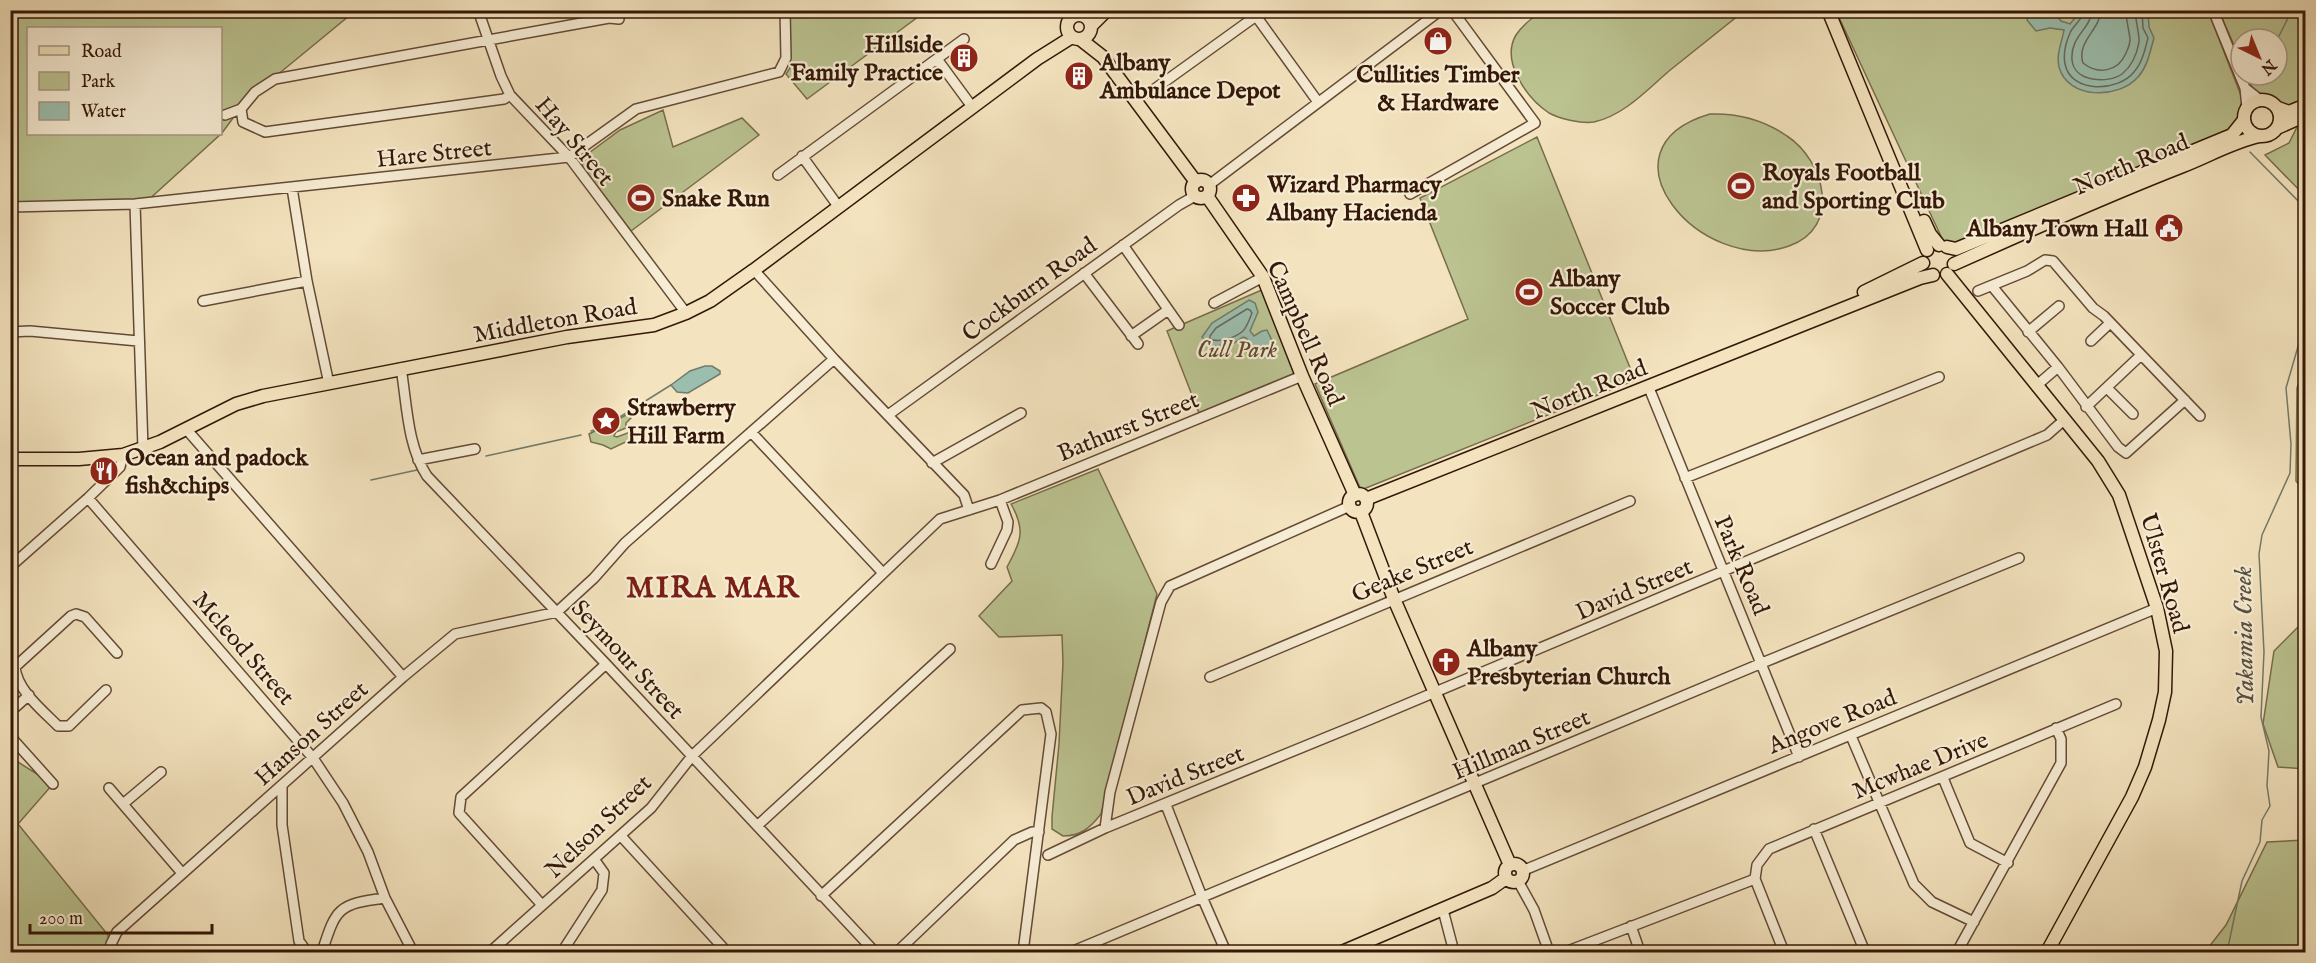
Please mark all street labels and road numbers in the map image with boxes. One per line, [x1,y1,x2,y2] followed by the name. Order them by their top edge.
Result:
[527,91,620,193] street label: Hay Street
[2069,127,2194,204] street label: North Road
[375,133,493,176] street label: Hare Street
[956,231,1104,350] street label: Cockburn Road
[1259,256,1351,411] street label: Campbell Road
[471,292,640,351] street label: Middleton Road
[1527,353,1652,428] street label: North Road
[1053,385,1204,470] street label: Bathurst Street
[2132,510,2195,637] street label: Ulster Road
[1706,511,1776,620] street label: Park Road
[1347,532,1478,611] street label: Geake Street
[1571,552,1698,629] street label: David Street
[185,586,301,712] street label: Mcleod Street
[564,594,690,726] street label: Seymour Street
[249,675,375,793] street label: Hanson Street
[1763,683,1901,763] street label: Angove Road
[1448,702,1595,788] street label: Hillman Street
[1848,725,1993,808] street label: Mcwhae Drive
[1122,739,1249,814] street label: David Street
[539,768,659,886] street label: Nelson Street

